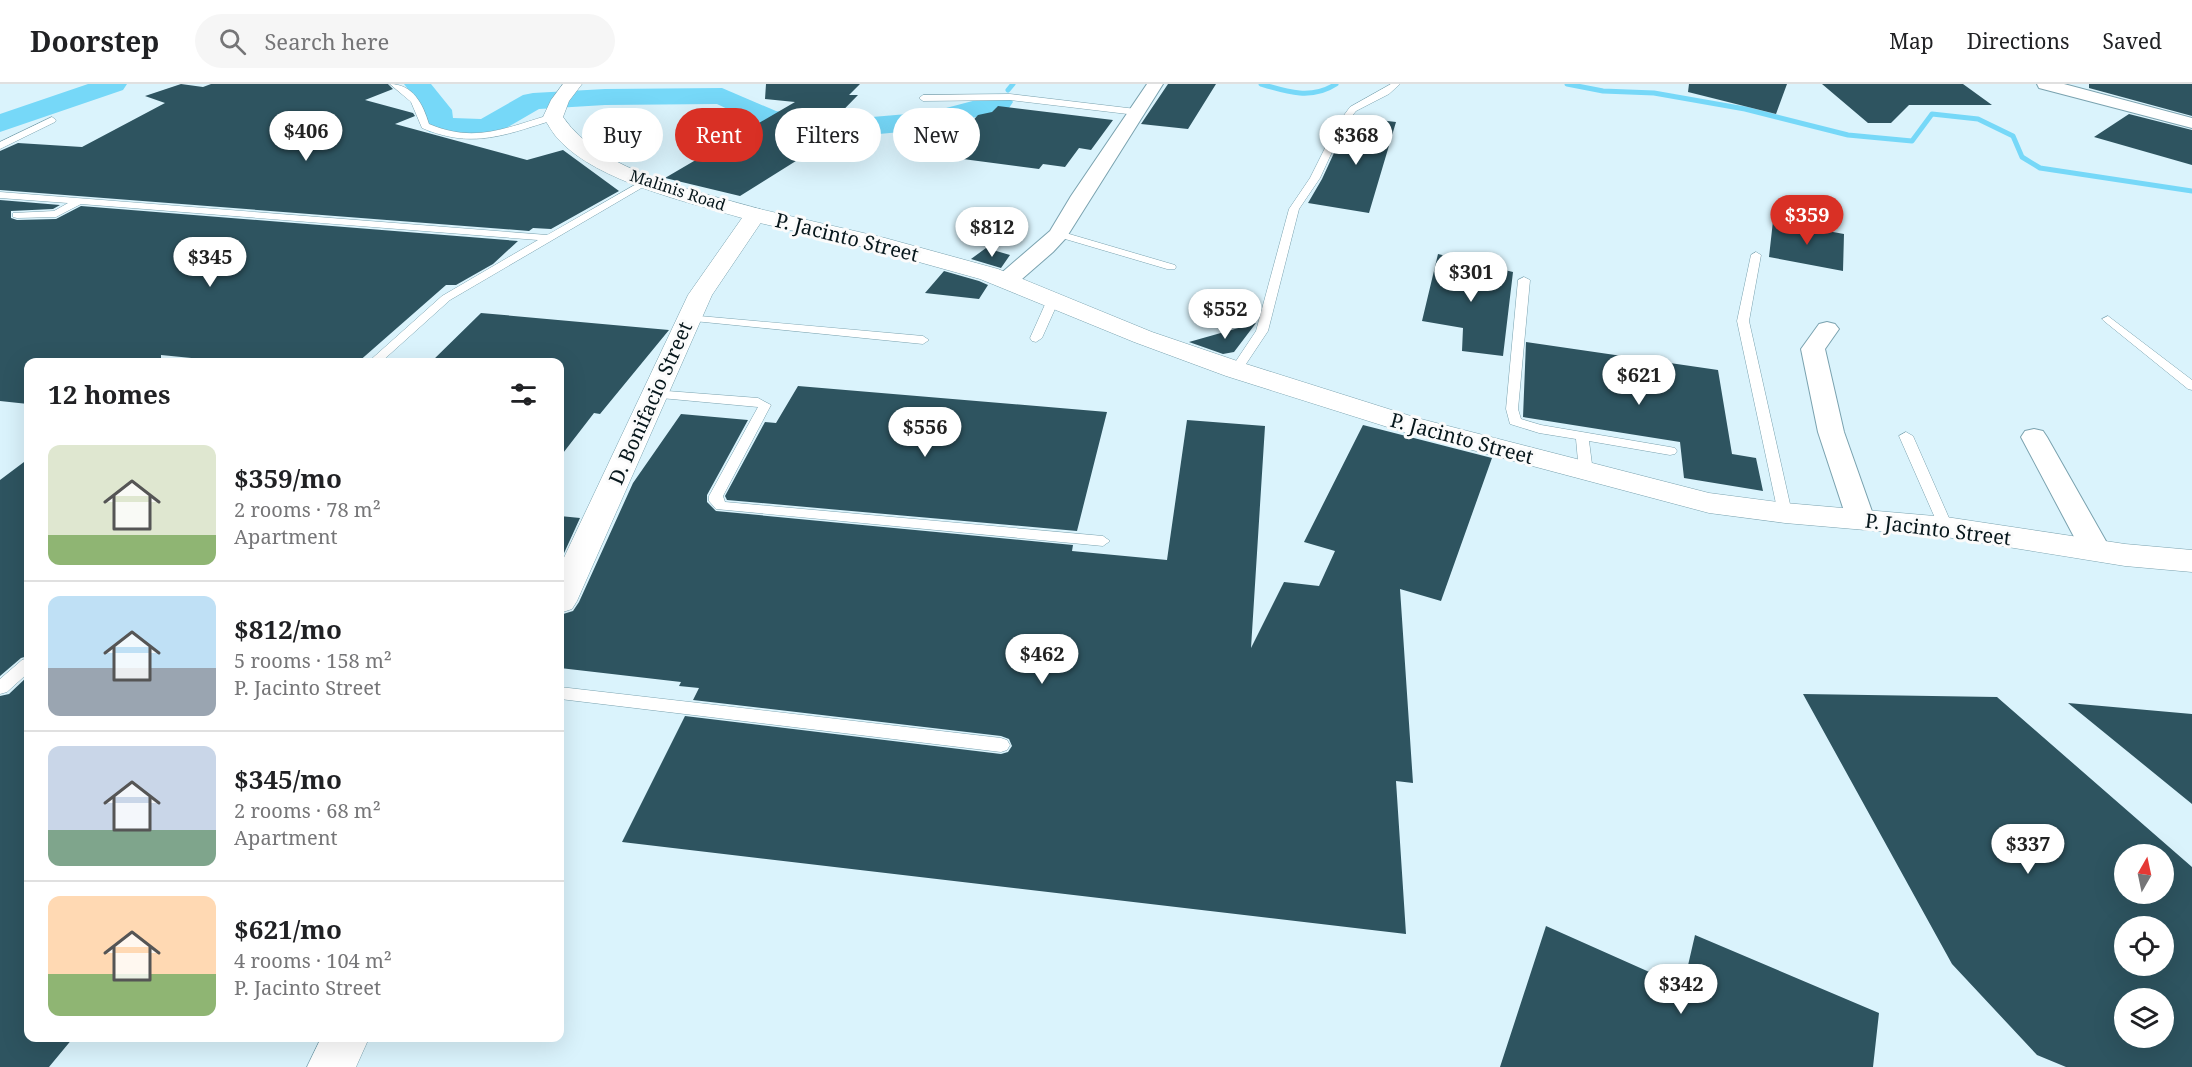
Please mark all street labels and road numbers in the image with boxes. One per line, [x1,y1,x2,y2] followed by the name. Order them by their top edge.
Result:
[627,164,729,216] street label: Malinis Road
[772,206,922,268] street label: P. Jacinto Street
[602,317,698,489] street label: D. Bonifacio Street
[1388,406,1536,470] street label: P. Jacinto Street
[1863,507,2013,551] street label: P. Jacinto Street

